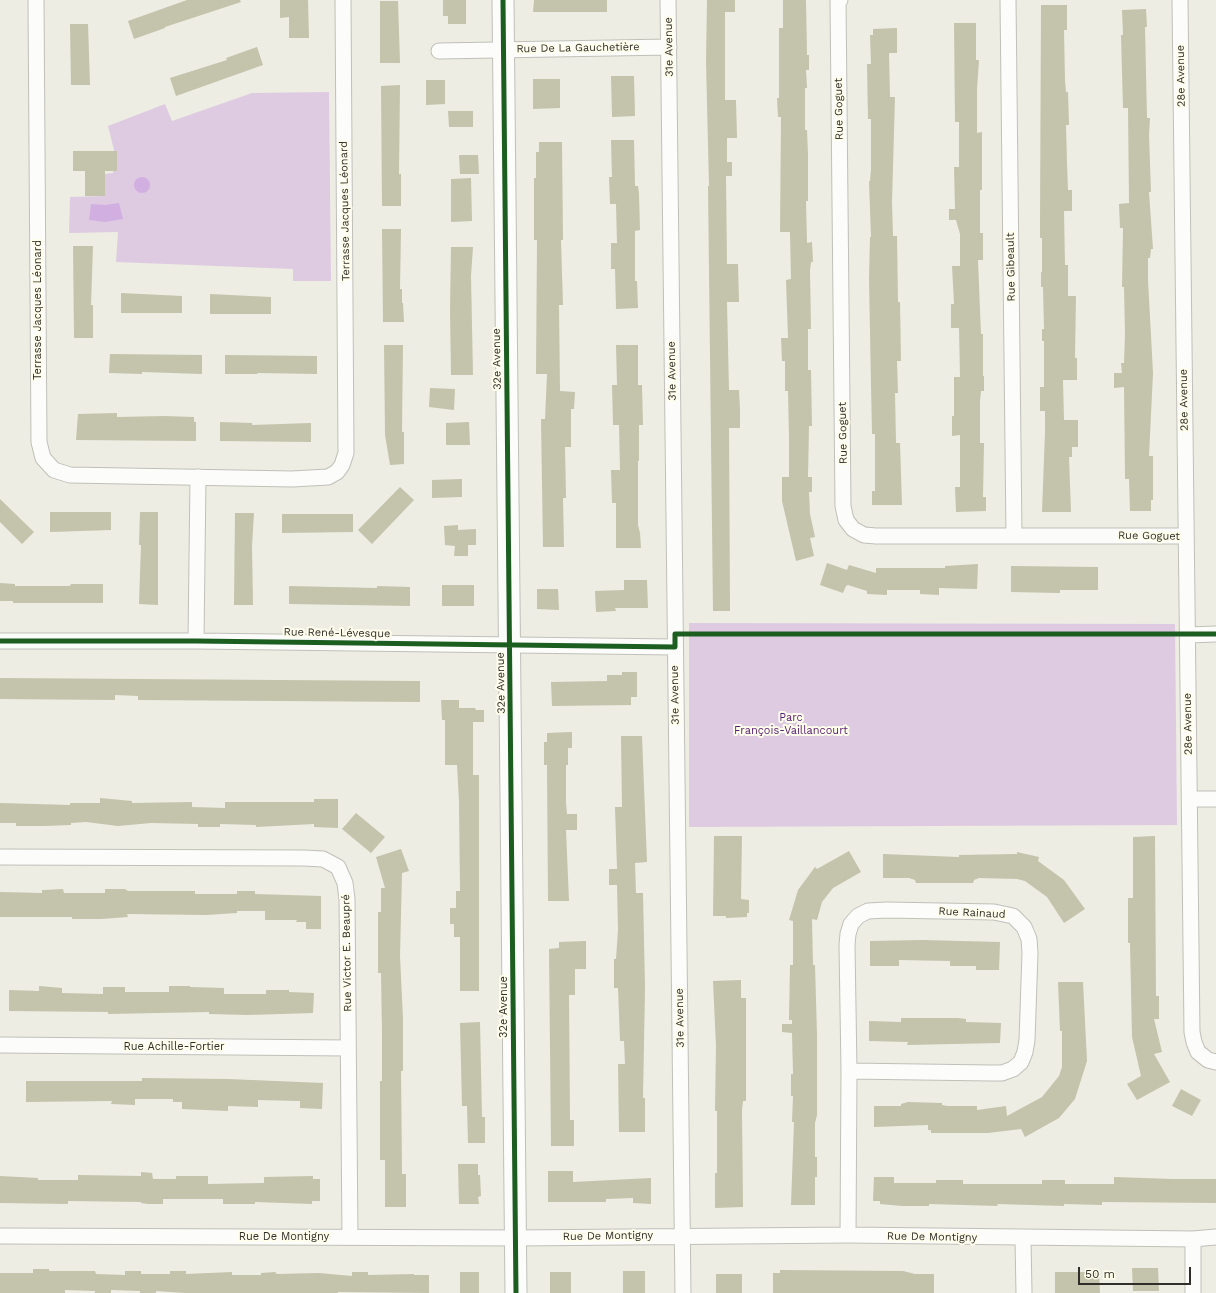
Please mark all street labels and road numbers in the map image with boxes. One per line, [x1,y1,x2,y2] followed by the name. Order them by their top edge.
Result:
[662,17,676,77] street label: 31e Avenue
[516,40,640,56] street label: Rue De La Gauchetière
[1174,45,1188,107] street label: 28e Avenue
[832,78,846,140] street label: Rue Goguet
[337,141,353,281] street label: Terrasse Jacques Léonard
[1004,232,1018,302] street label: Rue Gibeault
[31,240,45,380] street label: Terrasse Jacques Léonard
[490,328,504,390] street label: 32e Avenue
[665,341,679,401] street label: 31e Avenue
[1177,369,1191,431] street label: 28e Avenue
[836,402,850,464] street label: Rue Goguet
[1118,529,1180,543] street label: Rue Goguet
[283,625,391,641] street label: Rue René-Lévesque
[494,652,508,714] street label: 32e Avenue
[668,665,682,725] street label: 31e Avenue
[1181,693,1195,755] street label: 28e Avenue
[339,894,355,1012] street label: Rue Victor E. Beaupré
[938,905,1006,921] street label: Rue Rainaud
[497,976,511,1038] street label: 32e Avenue
[673,988,687,1048] street label: 31e Avenue
[123,1040,225,1054] street label: Rue Achille-Fortier
[563,1229,653,1243] street label: Rue De Montigny
[239,1230,329,1244] street label: Rue De Montigny
[887,1230,977,1244] street label: Rue De Montigny

